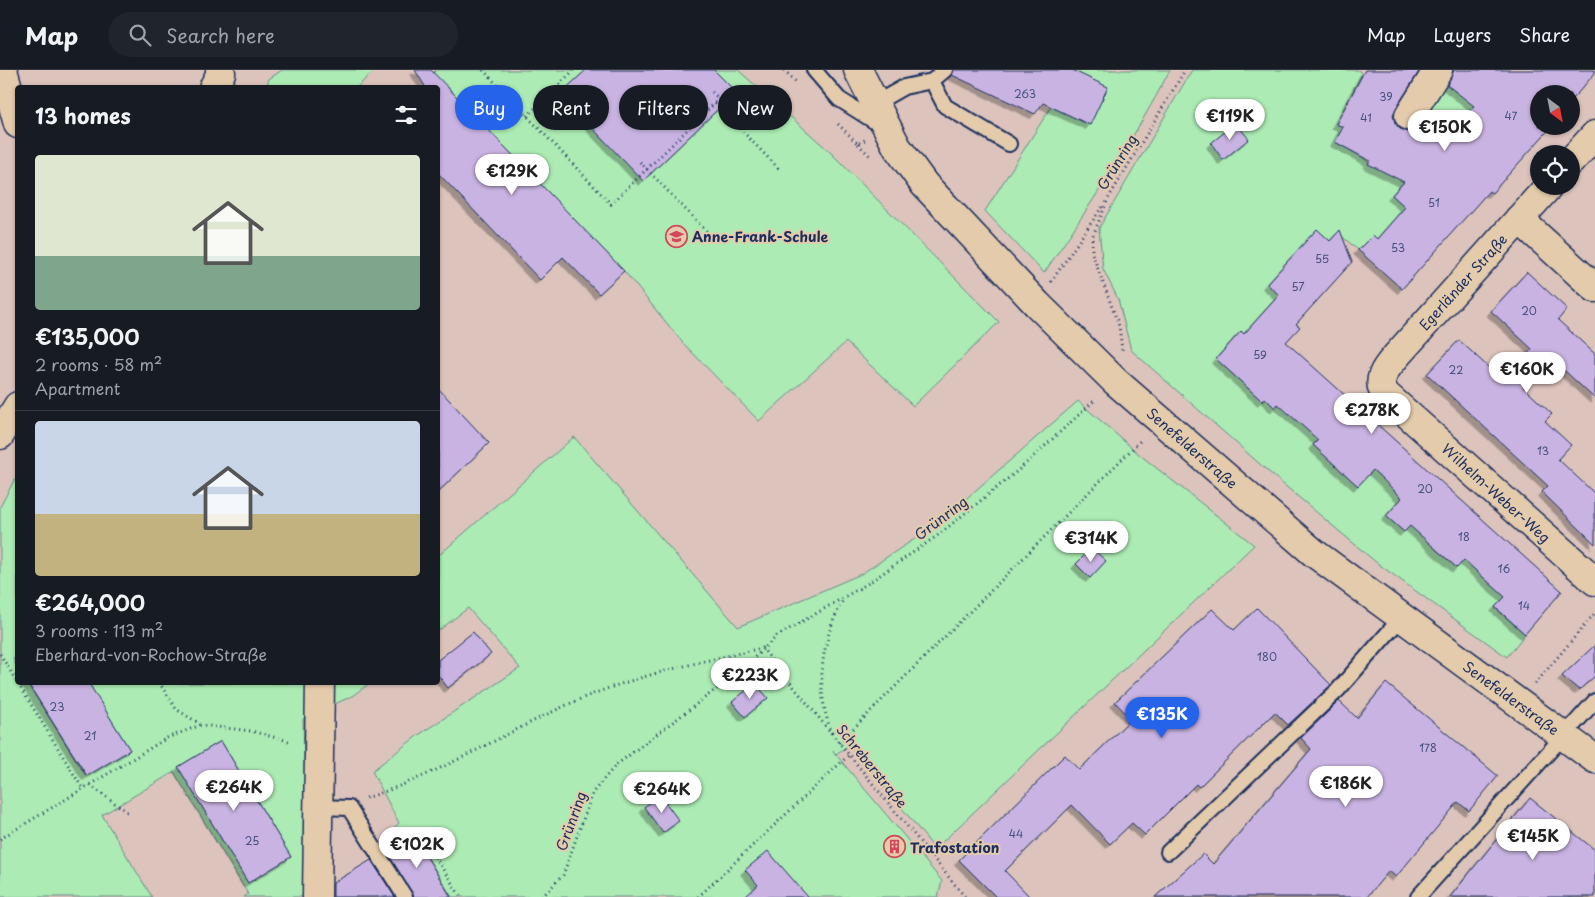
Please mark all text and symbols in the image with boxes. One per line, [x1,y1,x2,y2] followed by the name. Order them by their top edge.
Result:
[108,12,458,57] search box
[25,17,78,53] text: Map
[126,21,154,49] icon: search
[166,21,275,49] text: Search here
[1367,21,1406,48] text: Map
[1434,21,1491,48] text: Layers
[1519,21,1570,48] text: Share
[455,85,523,130] chip: Buy
[533,85,609,130] chip: Rent
[619,85,708,130] chip: Filters
[718,85,792,130] chip: New
[1014,85,1036,102] house number: 263
[1530,85,1580,135] north arrow
[1530,85,1580,195] map controls
[1379,88,1393,105] house number: 39
[1195,98,1265,141] pin: €119K
[35,99,131,131] text: 13 homes
[392,101,420,129] icon: filters
[1206,103,1254,127] text: €119K
[1505,107,1518,124] house number: 47
[1360,109,1372,126] house number: 41
[1410,109,1480,152] pin: €150K
[1419,114,1471,138] text: €150K
[1092,130,1142,194] street label: Grünring
[1530,145,1580,195] button: locate
[477,154,547,196] pin: €129K
[486,158,538,182] text: €129K
[183,188,273,278] icon: home
[1428,194,1440,211] house number: 51
[664,224,688,248] school or university icon: Anne-Frank-Schule
[692,226,828,247] place label: Anne-Frank-Schule
[1414,229,1512,335] street label: Egerländer Straße
[1391,239,1405,256] house number: 53
[1315,250,1329,267] house number: 55
[1291,278,1305,295] house number: 57
[1521,302,1537,319] house number: 20
[35,320,140,352] text: €135,000
[1253,346,1267,363] house number: 59
[35,352,162,376] text: 2 rooms · 58 m²
[1492,352,1562,394] pin: €160K
[1500,356,1554,380] text: €160K
[1449,361,1463,378] house number: 22
[35,376,120,400] text: Apartment
[1337,392,1407,435] pin: €278K
[1345,397,1399,421] text: €278K
[1142,403,1242,493] street label: Senefelderstraße
[1437,438,1555,548] street label: Wilhelm-Weber-Weg
[1537,442,1549,459] house number: 13
[183,453,273,543] icon: home
[1417,480,1433,497] house number: 20
[910,491,972,545] street label: Grünring
[1056,520,1126,563] pin: €314K
[1064,525,1118,549] text: €314K
[1458,528,1470,545] house number: 18
[1498,560,1511,577] house number: 16
[35,586,145,618] text: €264,000
[1518,597,1530,614] house number: 14
[35,618,163,642] text: 3 rooms · 113 m²
[35,642,267,666] text: Eberhard-von-Rochow-Straße
[1257,648,1277,665] house number: 180
[1459,656,1563,740] street label: Senefelderstraße
[715,658,785,700] pin: €223K
[722,662,778,686] text: €223K
[1127,696,1197,739] pin: €135K
[50,698,64,715] house number: 23
[1136,701,1188,725] text: €135K
[832,720,912,812] street label: Schreberstraße
[84,727,96,744] house number: 21
[1419,739,1437,756] house number: 178
[1311,766,1381,808] pin: €186K
[199,770,269,812] pin: €264K
[1320,770,1372,794] text: €186K
[627,772,697,814] pin: €264K
[206,774,262,798] text: €264K
[634,776,690,800] text: €264K
[551,788,591,854] street label: Grünring
[1498,818,1568,861] pin: €145K
[1507,823,1559,847] text: €145K
[1009,825,1023,842] house number: 44
[382,826,452,869] pin: €102K
[390,831,444,855] text: €102K
[245,832,259,849] house number: 25
[882,835,906,859] building icon: Trafostation
[910,837,999,858] place label: Trafostation

